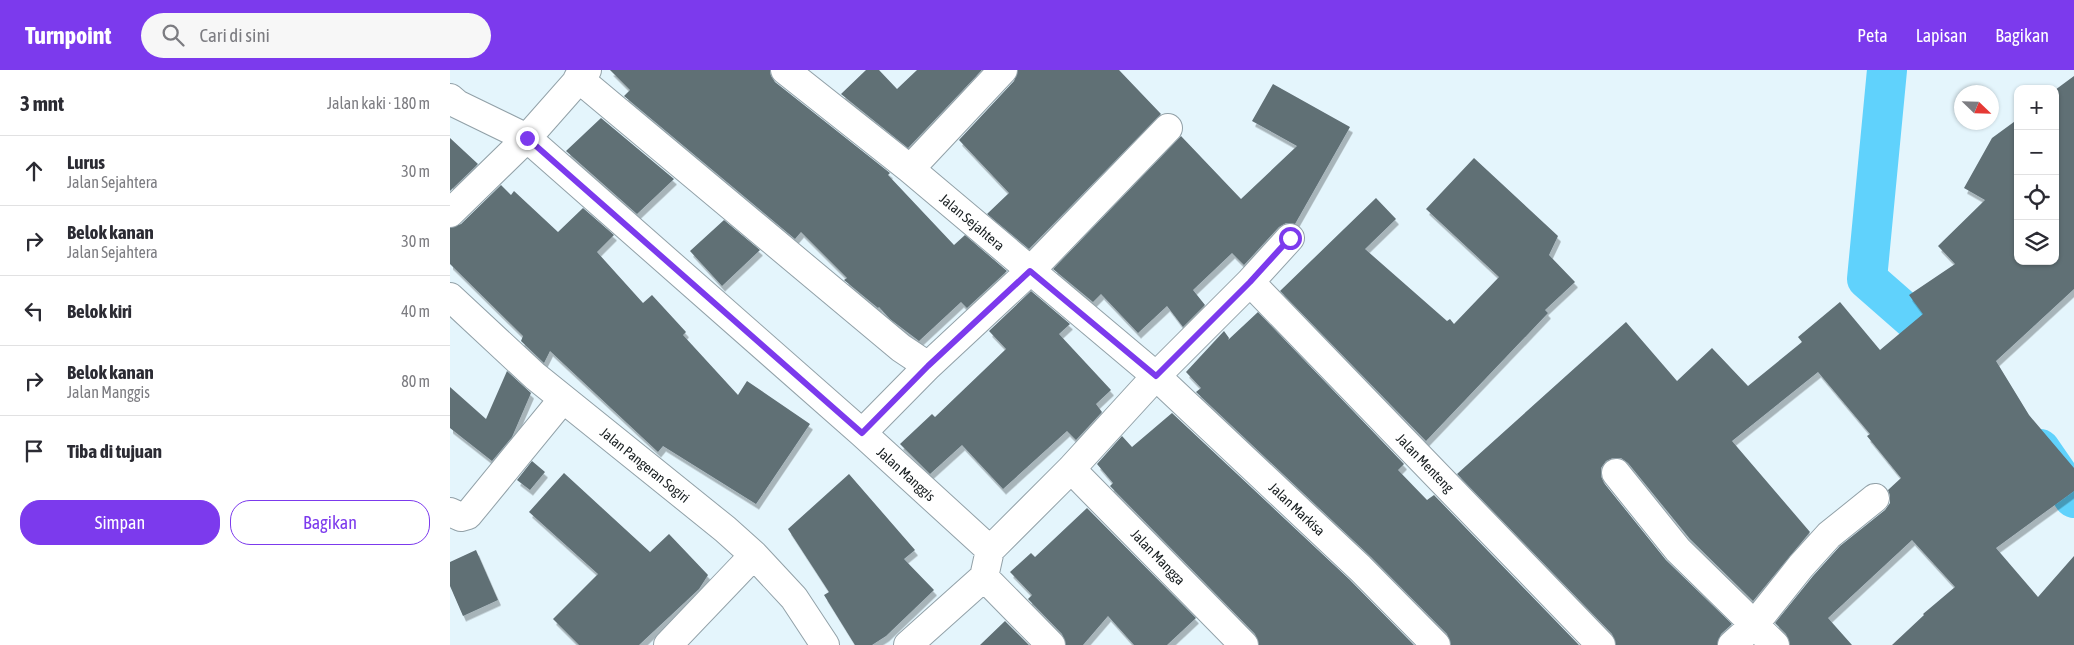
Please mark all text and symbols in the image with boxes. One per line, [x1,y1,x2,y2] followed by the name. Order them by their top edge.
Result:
[141,13,491,58] search box
[159,21,187,49] icon: search
[25,22,111,49] text: Turnpoint
[199,24,270,46] text: Cari di sini
[1857,25,1888,46] text: Peta
[1916,25,1967,46] text: Lapisan
[1995,25,2049,46] text: Bagikan
[1954,85,1999,130] north arrow
[2014,85,2059,265] map controls
[2014,85,2059,130] button: +
[20,91,64,115] text: 3 mnt
[327,94,430,112] text: Jalan kaki · 180 m
[516,127,539,150] route end
[2014,130,2059,175] button: −
[67,151,105,173] text: Lurus
[20,157,48,185] icon: ahead
[401,162,430,180] text: 30 m
[67,173,158,191] text: Jalan Sejahtera
[2014,175,2059,220] button: locate
[936,190,1008,254] street label: Jalan Sejahtera
[2014,220,2059,265] button: layers
[67,221,154,243] text: Belok kanan
[20,227,48,255] icon: right
[1279,227,1302,250] route start
[401,232,430,250] text: 30 m
[67,243,158,261] text: Jalan Sejahtera
[20,297,48,325] icon: left
[67,300,132,322] text: Belok kiri
[401,302,430,320] text: 40 m
[67,361,154,383] text: Belok kanan
[20,367,48,395] icon: right
[401,372,430,390] text: 80 m
[67,383,150,401] text: Jalan Manggis
[597,424,693,506] street label: Jalan Pangeran Sogiri
[1393,430,1457,496] street label: Jalan Menteng
[20,437,48,465] icon: arrive
[67,440,162,462] text: Tiba di tujuan
[874,444,938,504] street label: Jalan Manggis
[1266,479,1328,539] street label: Jalan Markisa
[20,500,220,545] button: Simpan
[230,500,430,545] button: Bagikan
[1128,526,1188,588] street label: Jalan Mangga

